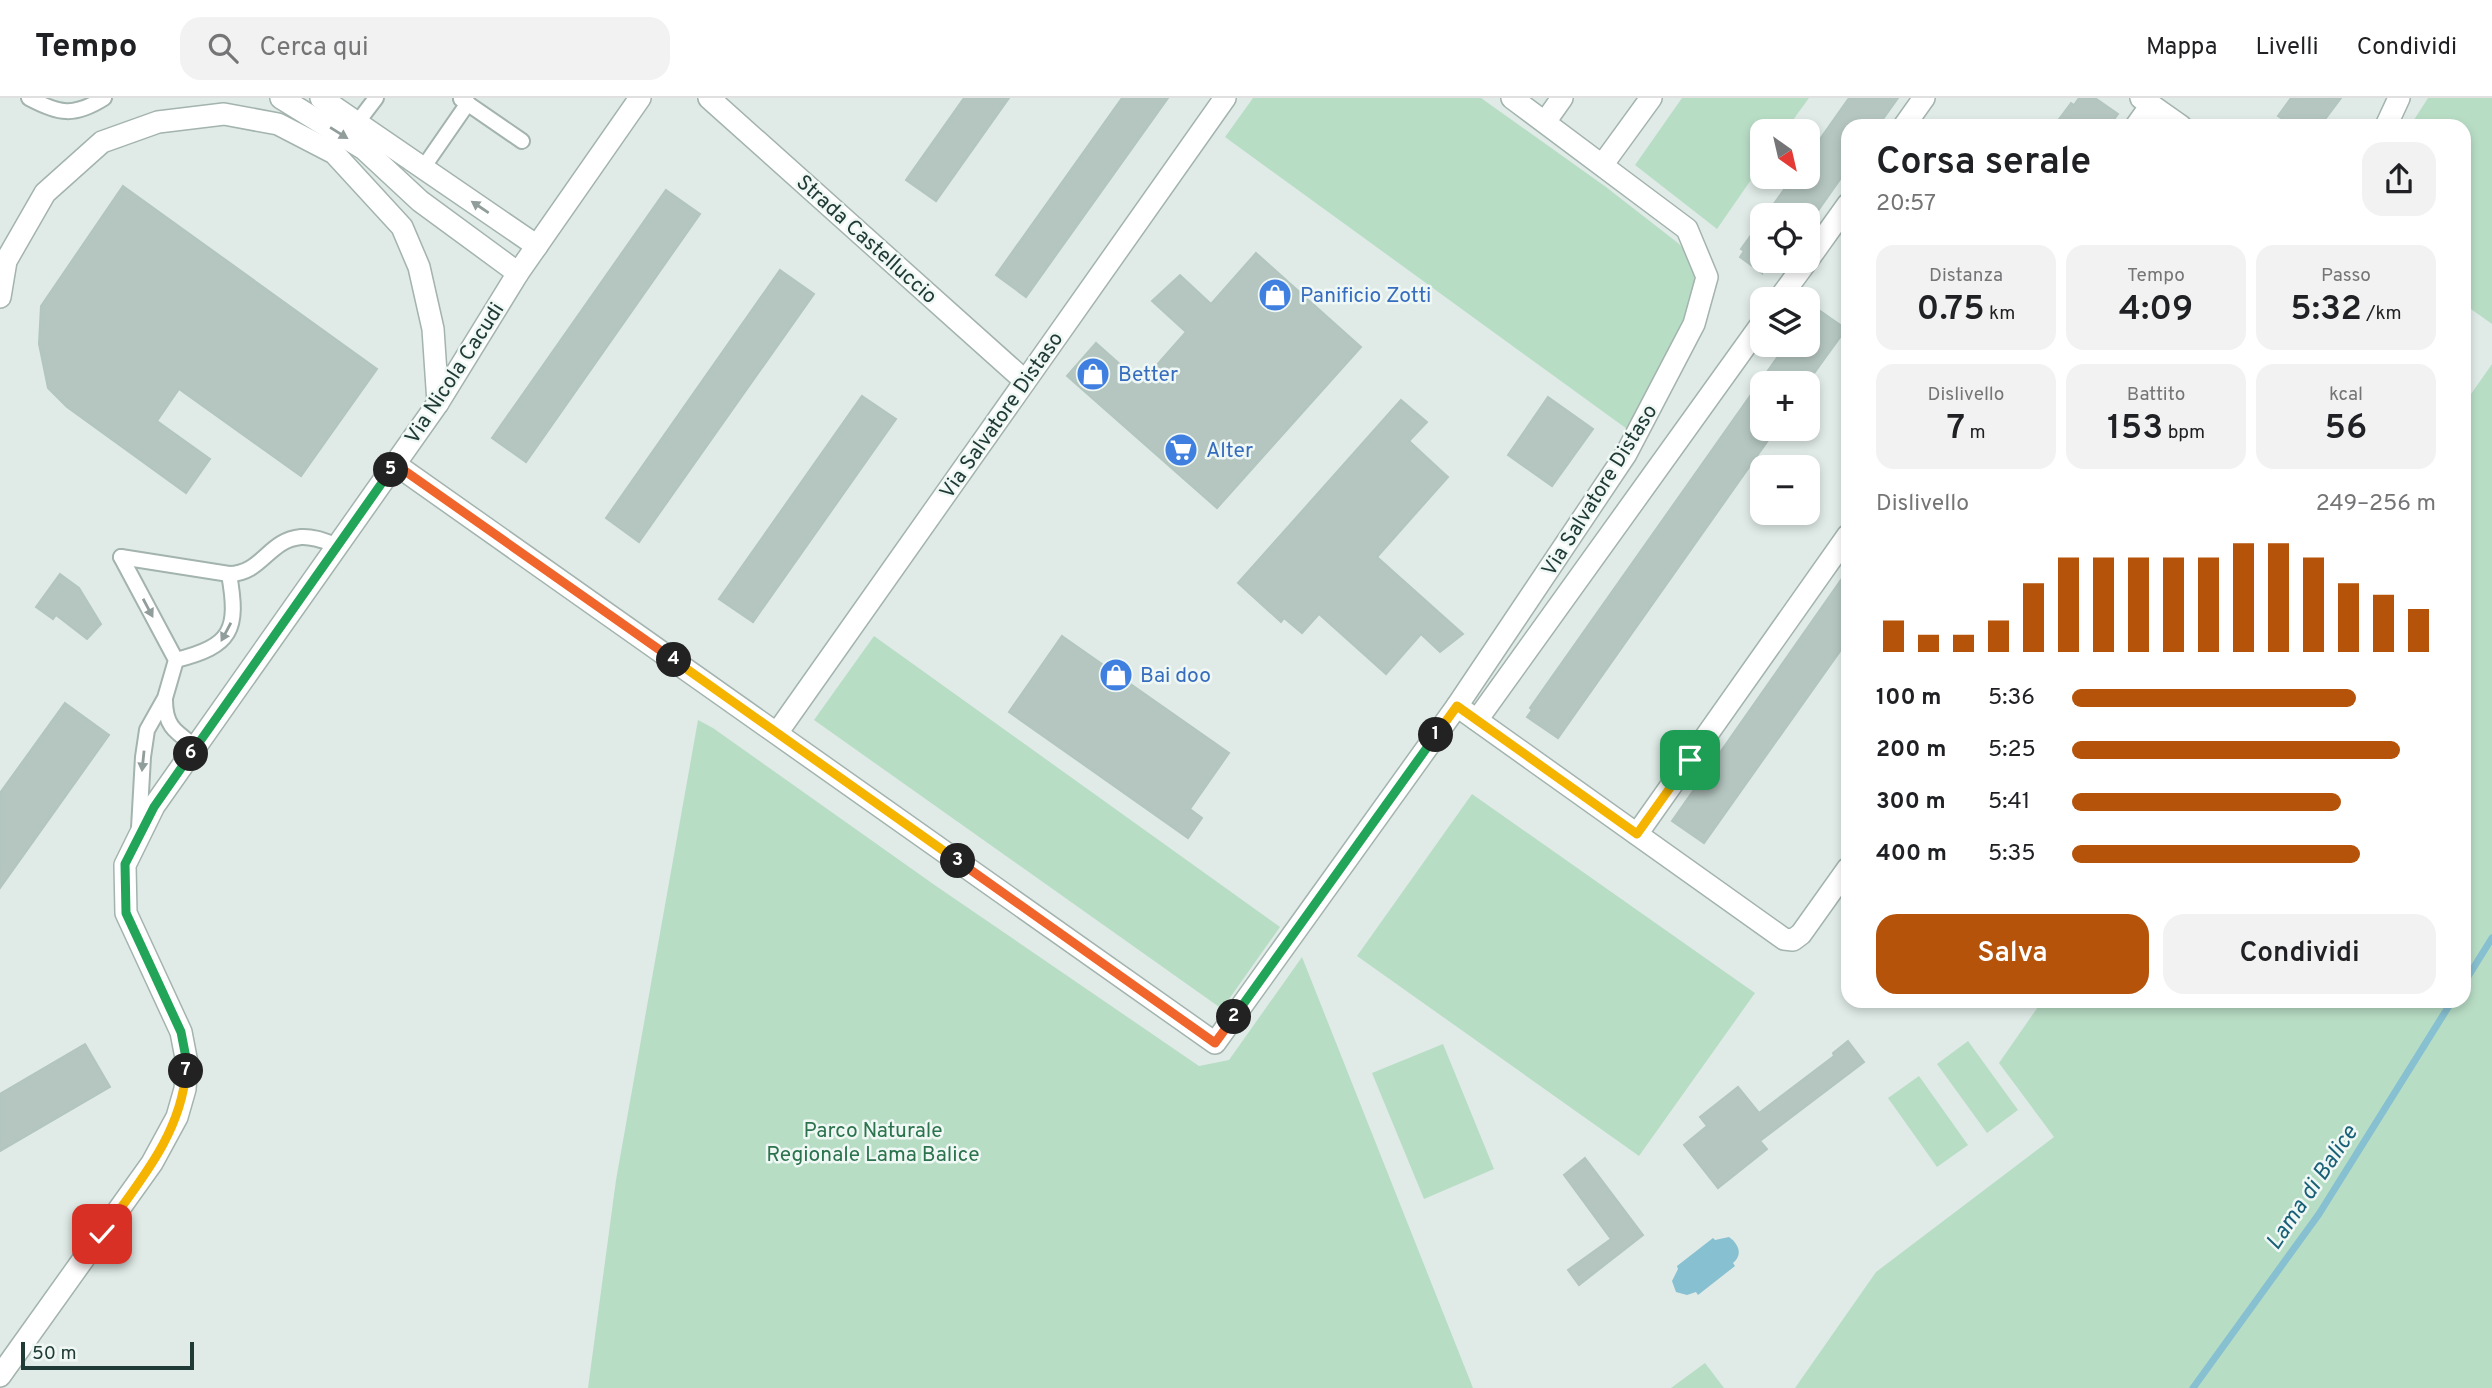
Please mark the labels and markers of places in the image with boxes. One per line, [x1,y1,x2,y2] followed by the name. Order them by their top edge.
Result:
[1256,276,1294,314] shop icon: Panificio Zotti
[1300,283,1431,310] place label: Panificio Zotti
[1074,355,1112,393] shop icon: Better
[1118,362,1178,389] place label: Better
[1162,431,1200,469] supermarket icon: Alter
[1206,438,1253,465] place label: Alter
[374,452,408,488] pin: 5
[656,642,692,678] pin: 4
[1097,656,1135,694] shop icon: Bai doo
[1140,663,1211,690] place label: Bai doo
[1418,718,1454,752] pin: 1
[1660,730,1720,790] pin
[174,736,208,772] pin: 6
[940,844,976,878] pin: 3
[1216,1000,1252,1034] pin: 2
[168,1054,204,1088] pin: 7
[72,1204,132,1264] pin

